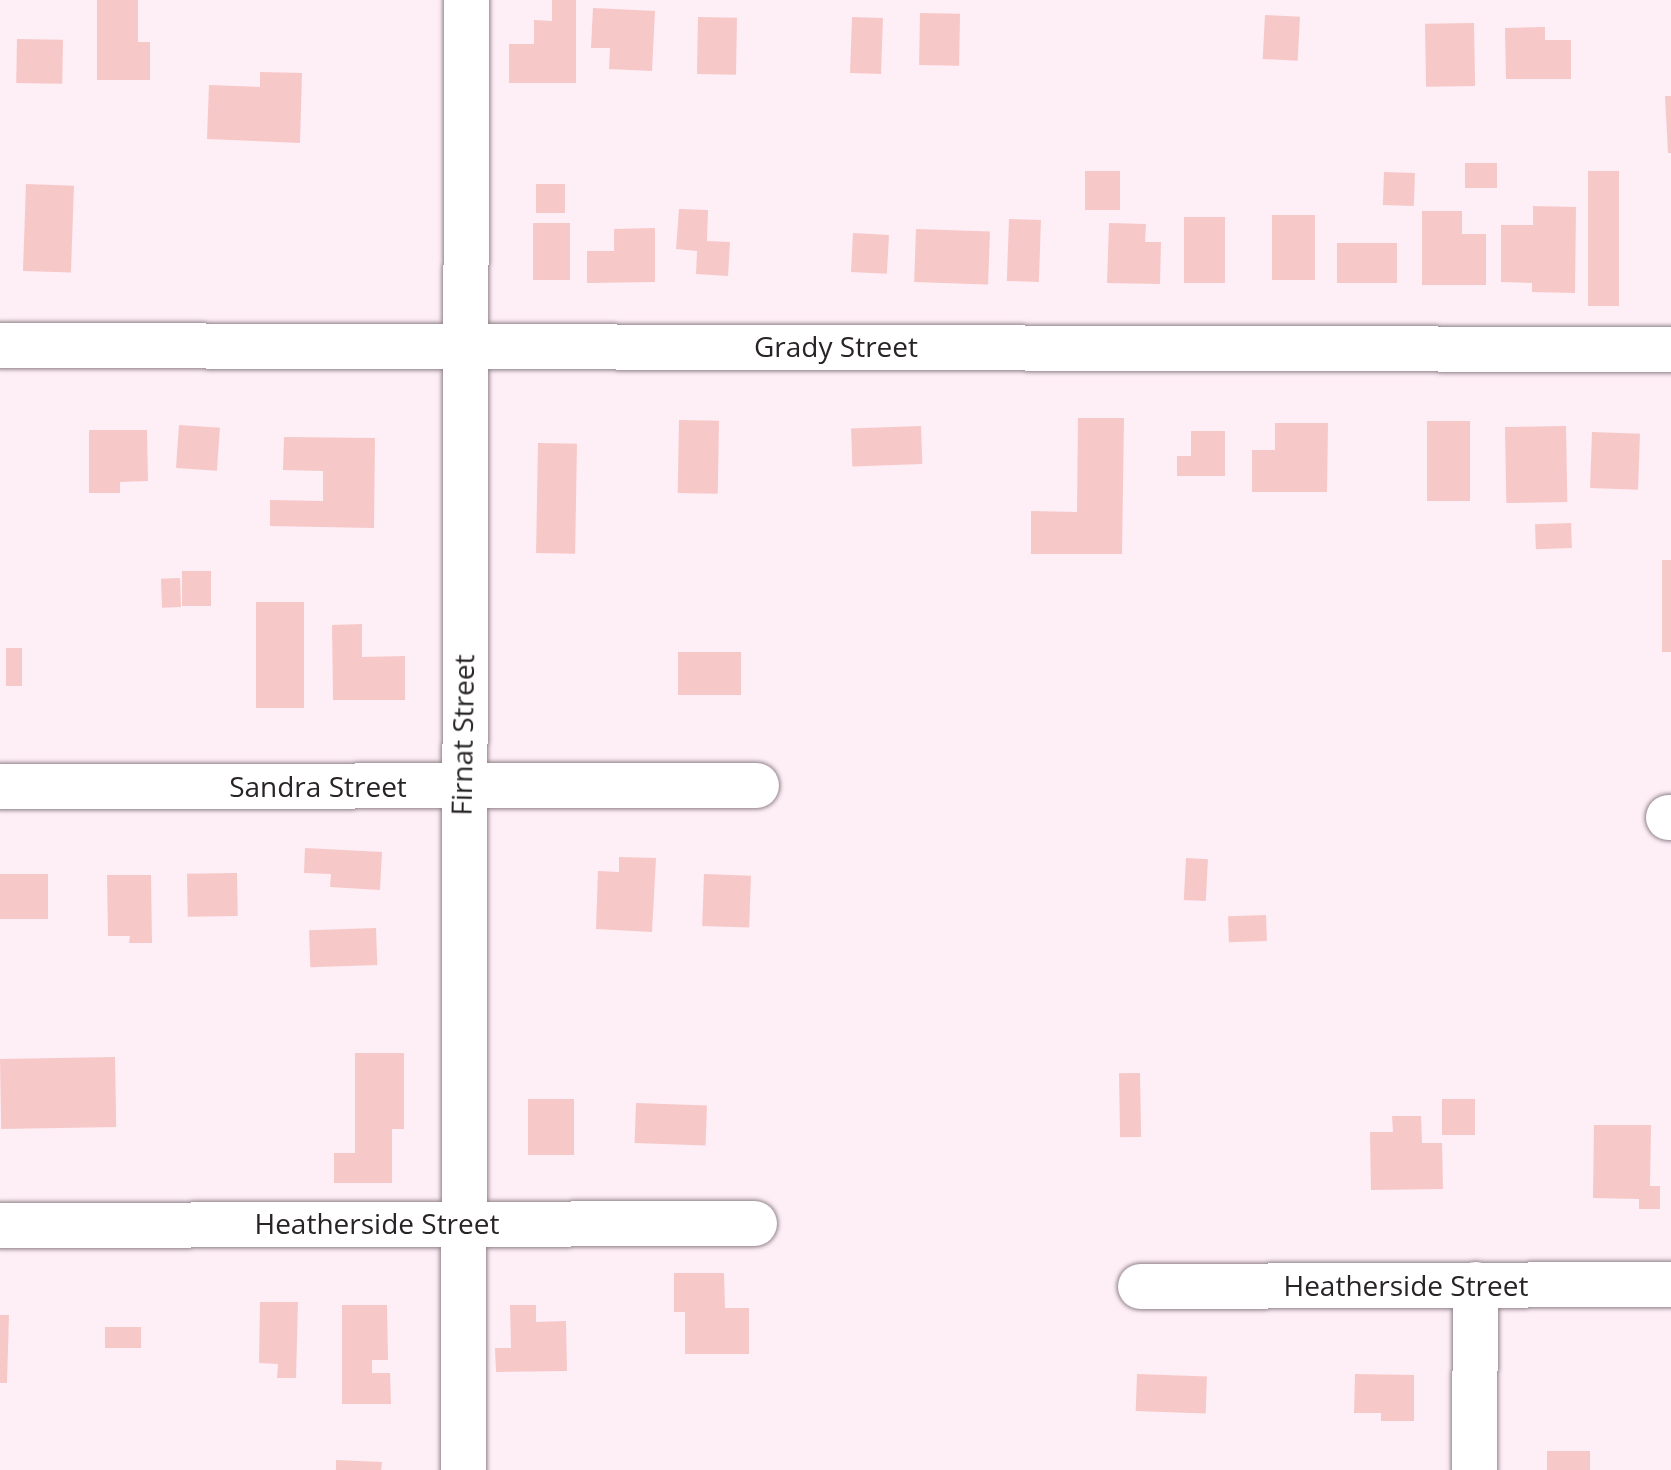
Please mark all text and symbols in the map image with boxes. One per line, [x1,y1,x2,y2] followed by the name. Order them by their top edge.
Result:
[754,329,918,363] street label: Grady Street
[444,654,480,816] street label: Firnat Street
[229,769,407,803] street label: Sandra Street
[255,1206,499,1240] street label: Heatherside Street
[1284,1268,1528,1302] street label: Heatherside Street

